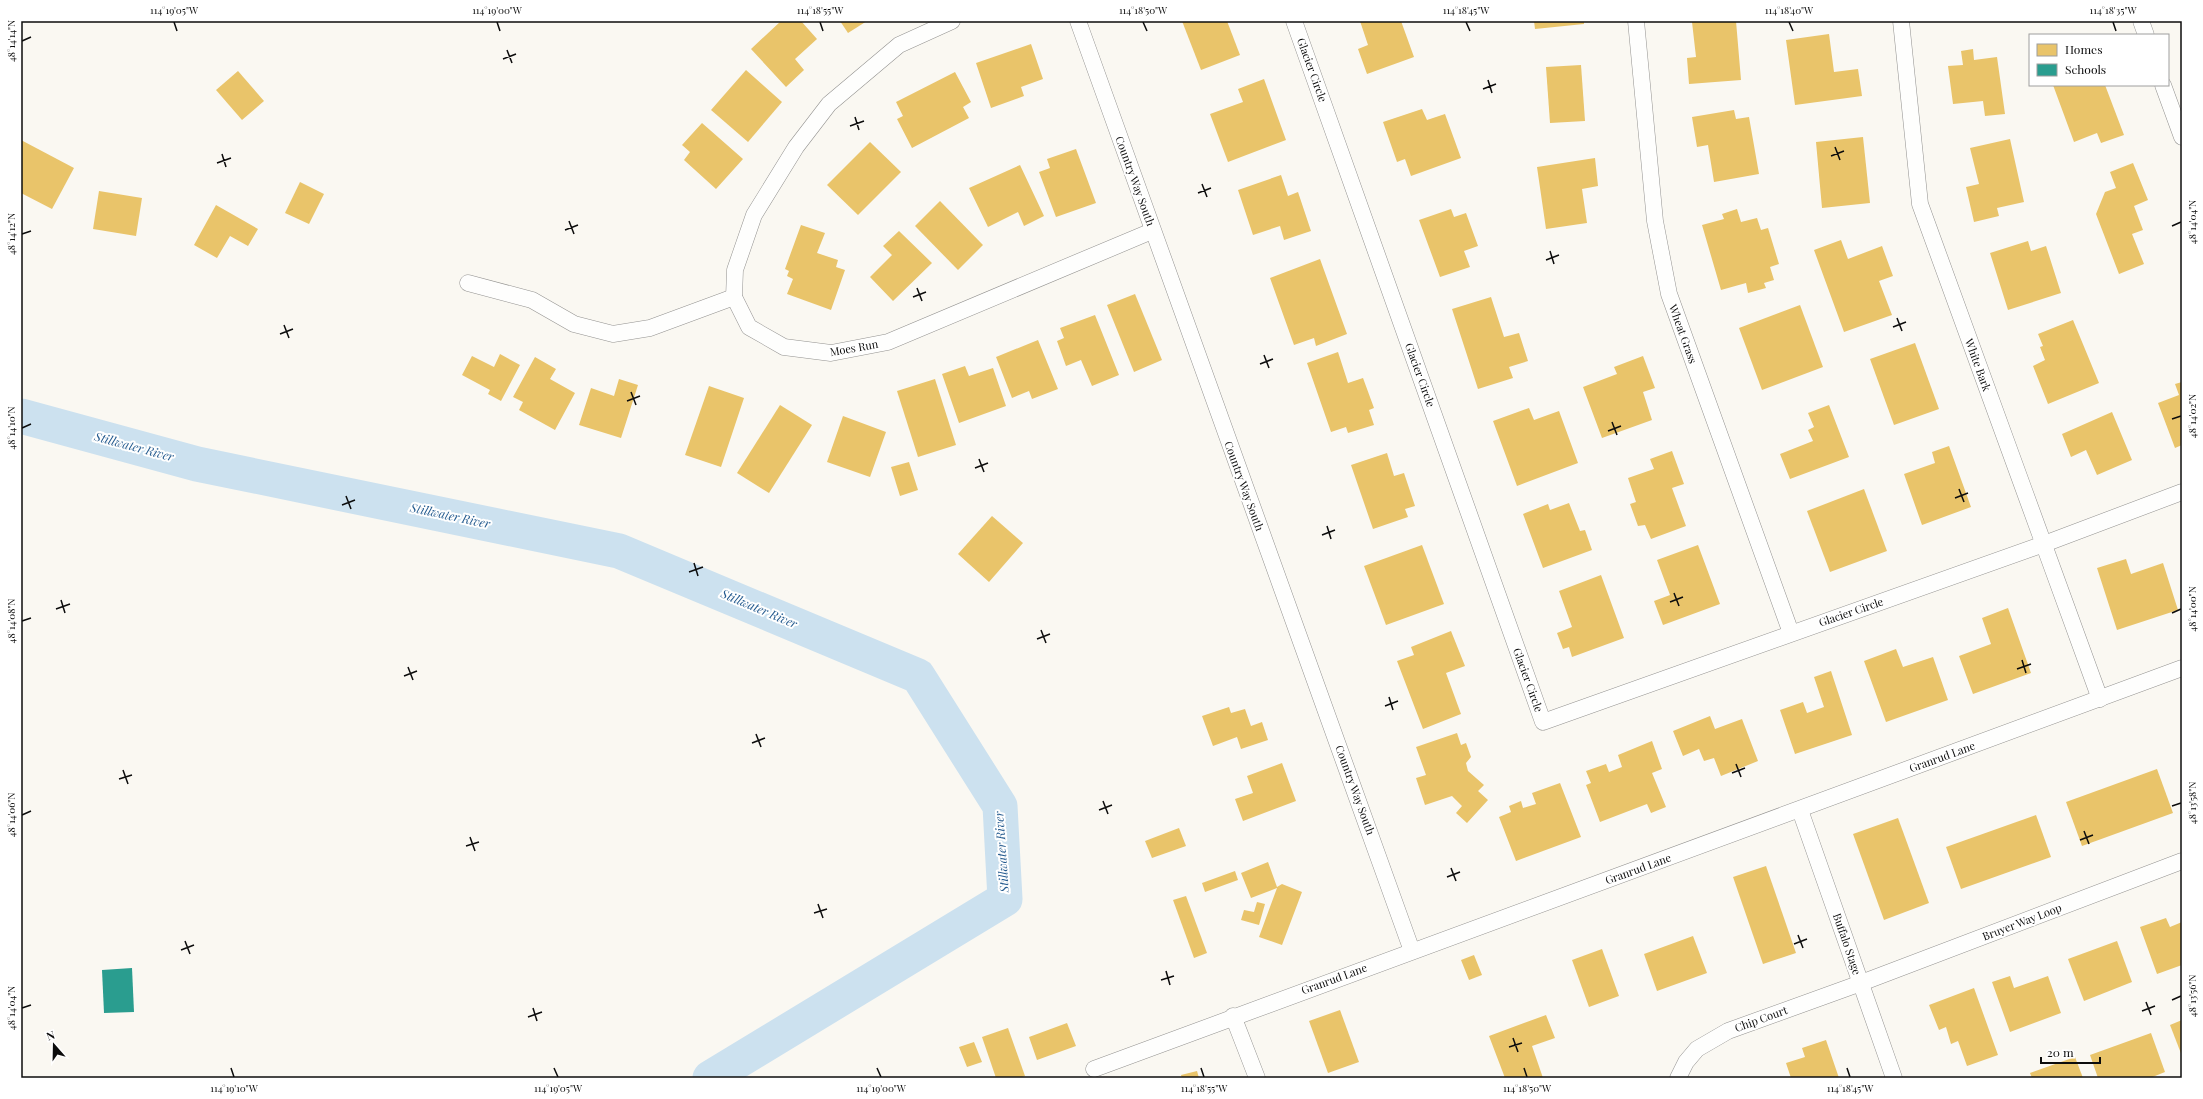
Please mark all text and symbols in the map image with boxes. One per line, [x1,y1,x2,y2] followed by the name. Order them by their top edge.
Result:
[150,3,199,17] text: 114°19'05"W
[472,3,523,17] text: 114°19'00"W
[797,3,844,17] text: 114°18'55"W
[1119,3,1168,17] text: 114°18'50"W
[1443,3,1490,17] text: 114°18'45"W
[1765,3,1814,17] text: 114°18'40"W
[2090,3,2137,17] text: 114°18'35"W
[4,20,18,62] text: 48°14'14"N
[2029,34,2169,86] legend
[1294,36,1331,104] street label: Glacier Circle
[2065,41,2103,57] text: Homes
[2065,61,2106,77] text: Schools
[1112,134,1159,228] street label: Country Way South
[2185,200,2199,244] text: 48°14'04"N
[4,213,18,255] text: 48°14'12"N
[1666,301,1701,365] street label: Wheat Grass
[829,336,880,359] street label: Moes Run
[1962,336,1995,393] street label: White Bark
[1402,341,1439,409] street label: Glacier Circle
[2185,394,2199,438] text: 48°14'02"N
[4,406,18,450] text: 48°14'10"N
[92,428,176,465] water label: Stillwater River
[1221,439,1268,533] street label: Country Way South
[408,499,492,531] water label: Stillwater River
[718,584,801,632] water label: Stillwater River
[2185,586,2199,632] text: 48°14'00"N
[1817,593,1885,630] street label: Glacier Circle
[4,599,18,643] text: 48°14'08"N
[1510,646,1547,714] street label: Glacier Circle
[1907,738,1977,775] street label: Granrud Lane
[1332,743,1379,837] street label: Country Way South
[2185,782,2199,824] text: 48°13'58"N
[4,793,18,837] text: 48°14'06"N
[990,810,1012,894] water label: Stillwater River
[1603,850,1673,887] street label: Granrud Lane
[1980,900,2064,944] street label: Bruyer Way Loop
[1830,911,1865,977] street label: Buffalo Stage
[1299,960,1369,997] street label: Granrud Lane
[2185,975,2199,1017] text: 48°13'56"N
[4,986,18,1030] text: 48°14'04"N
[1732,1002,1789,1035] street label: Chip Court
[34,1025,74,1065] north arrow
[44,1027,57,1044] text: N
[2041,1039,2100,1065] scale bar
[2047,1044,2074,1060] text: 20 m
[210,1081,259,1095] text: 114°19'10"W
[534,1081,583,1095] text: 114°19'05"W
[856,1081,907,1095] text: 114°19'00"W
[1181,1081,1228,1095] text: 114°18'55"W
[1503,1081,1552,1095] text: 114°18'50"W
[1827,1081,1874,1095] text: 114°18'45"W

